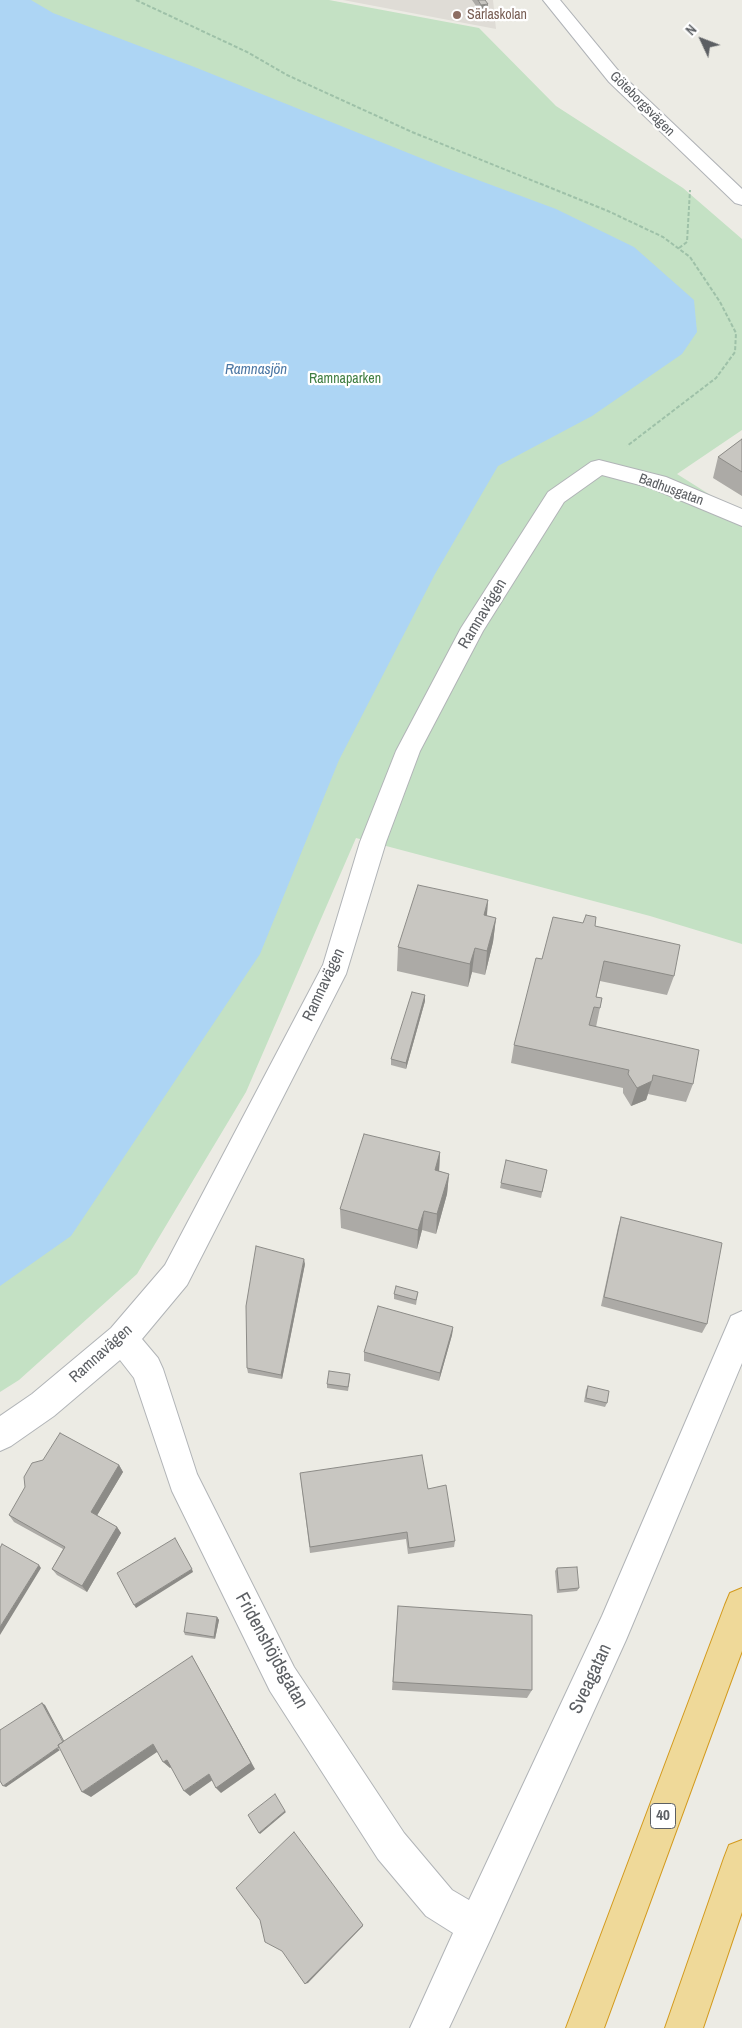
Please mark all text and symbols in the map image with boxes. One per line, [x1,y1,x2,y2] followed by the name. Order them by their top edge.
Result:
[467,7,527,23] place label: Särlaskolan
[451,9,463,21] marker: Särlaskolan
[677,15,727,65] north arrow
[682,21,700,39] text: N
[606,68,678,140] street label: Göteborgsvägen
[225,361,287,379] water label: Ramnasjön
[309,371,381,387] park label: Ramnaparken
[636,471,706,509] street label: Badhusgatan
[455,576,511,652] street label: Ramnavägen
[299,946,349,1024] street label: Ramnavägen
[66,1321,136,1387] street label: Ramnavägen
[230,1589,312,1713] street label: Fridenshöjdsgatan
[565,1640,617,1718] street label: Sveagatan
[650,1804,676,1828] road number: 40

